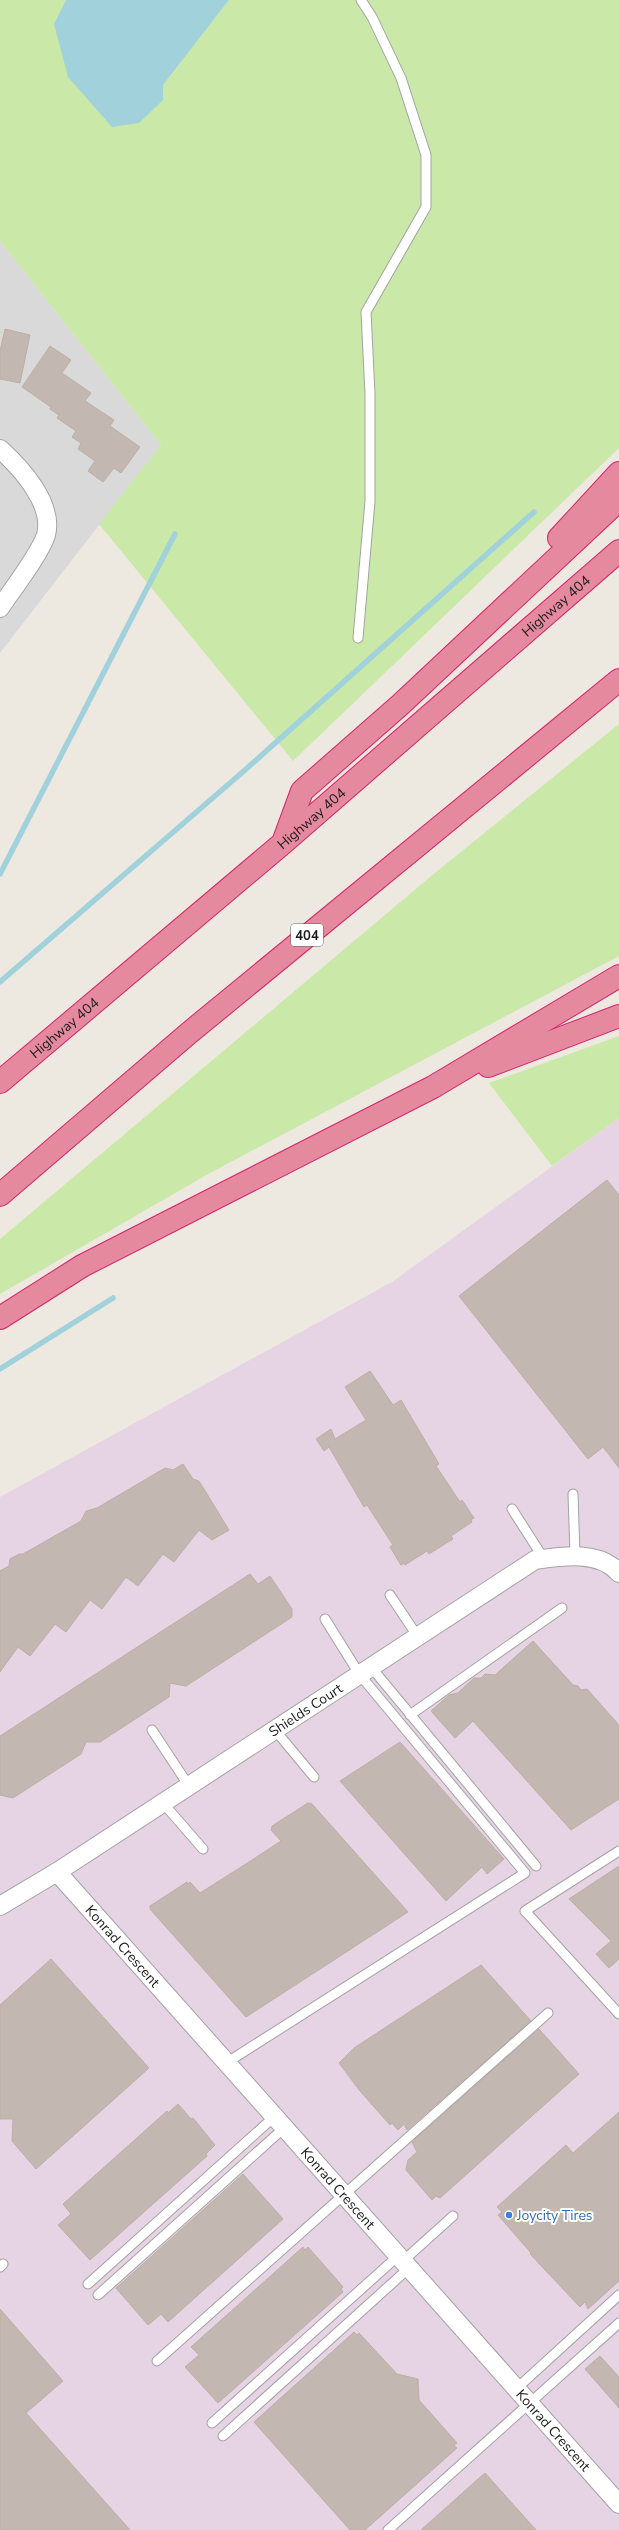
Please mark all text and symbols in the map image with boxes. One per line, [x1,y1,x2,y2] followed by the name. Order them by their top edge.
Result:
[518,571,595,641] street label: Highway 404
[273,784,350,854] street label: Highway 404
[291,924,323,946] road number: 404
[26,993,103,1063] street label: Highway 404
[265,1679,346,1741] street label: Shields Court
[81,1901,164,1991] street label: Konrad Crescent
[296,2143,379,2234] street label: Konrad Crescent
[516,2206,593,2225] place label: Joycity Tires
[504,2210,514,2220] marker: Joycity Tires
[511,2385,595,2476] street label: Konrad Crescent

